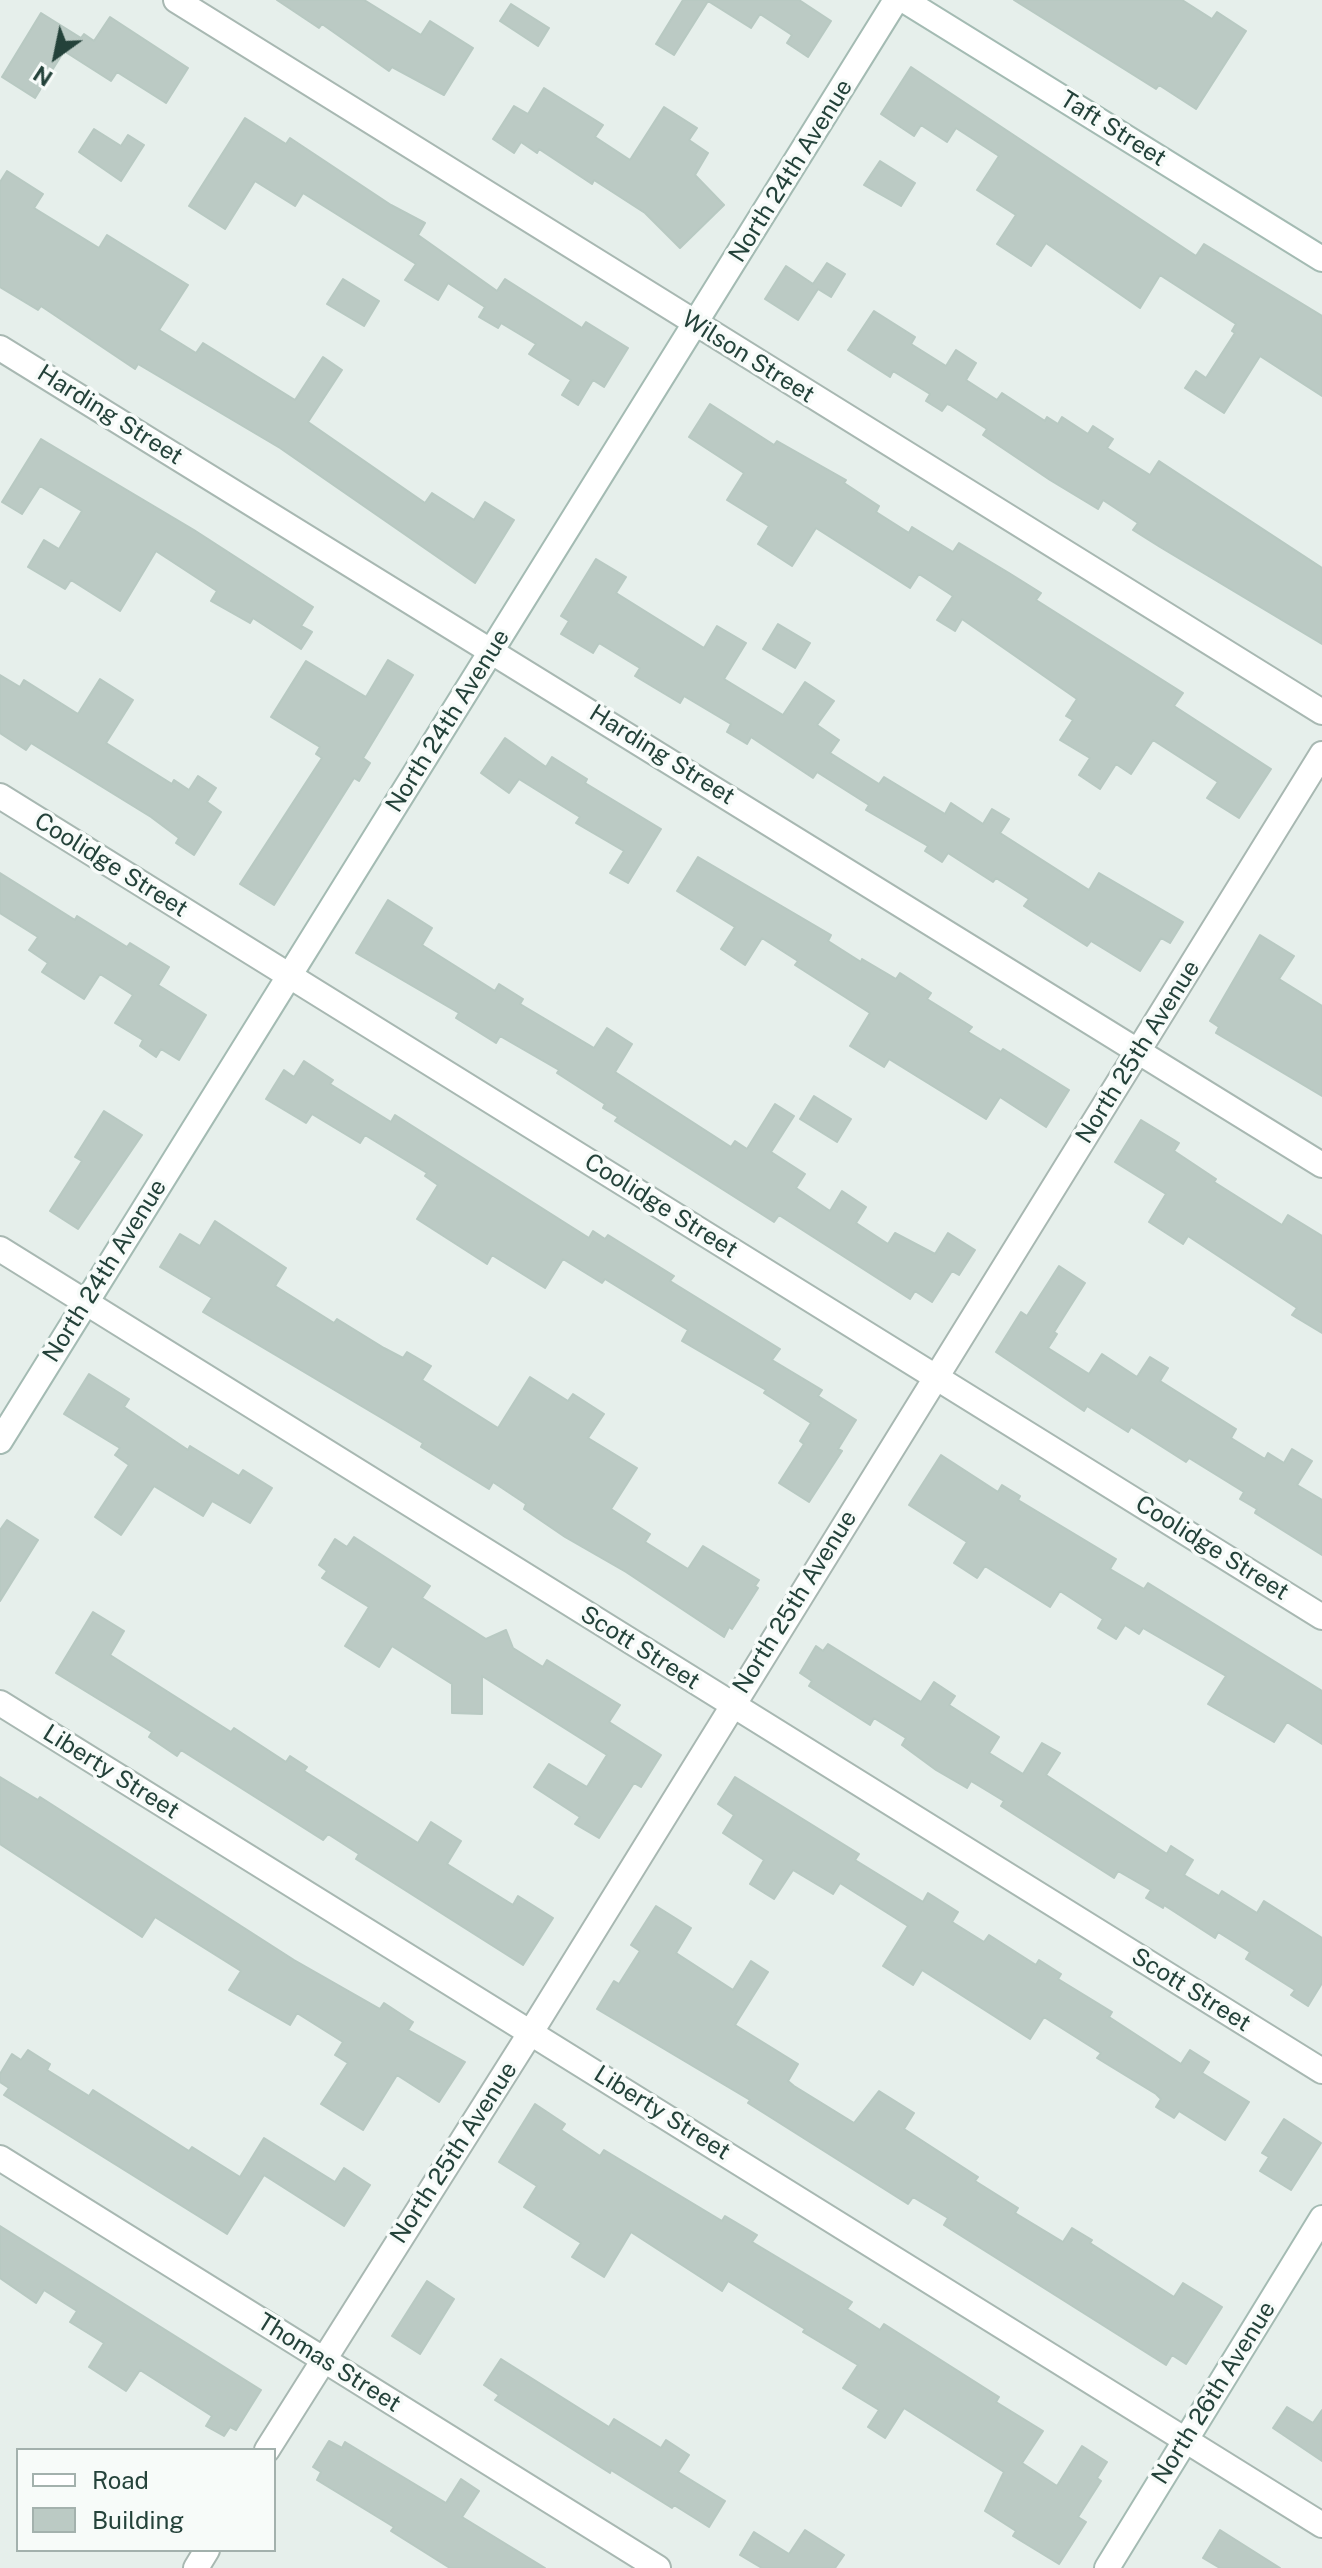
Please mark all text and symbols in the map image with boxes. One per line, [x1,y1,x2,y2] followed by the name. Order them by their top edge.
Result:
[16,16,96,96] north arrow
[29,61,57,92] text: N
[723,74,859,268] street label: North 24th Avenue
[1055,85,1171,173] street label: Taft Street
[676,305,820,409] street label: Wilson Street
[32,359,188,471] street label: Harding Street
[380,624,516,818] street label: North 24th Avenue
[584,699,740,811] street label: Harding Street
[29,806,193,924] street label: Coolidge Street
[1070,955,1206,1149] street label: North 25th Avenue
[579,1147,743,1265] street label: Coolidge Street
[37,1174,173,1368] street label: North 24th Avenue
[1130,1489,1294,1607] street label: Coolidge Street
[727,1505,863,1699] street label: North 25th Avenue
[575,1600,705,1696] street label: Scott Street
[38,1719,184,1825] street label: Liberty Street
[1126,1942,1256,2038] street label: Scott Street
[385,2057,523,2249] street label: North 25th Avenue
[589,2060,735,2166] street label: Liberty Street
[1146,2296,1282,2490] street label: North 26th Avenue
[252,2307,406,2419] street label: Thomas Street
[16,2448,276,2552] legend
[92,2466,149,2494] text: Road
[92,2506,184,2534] text: Building

